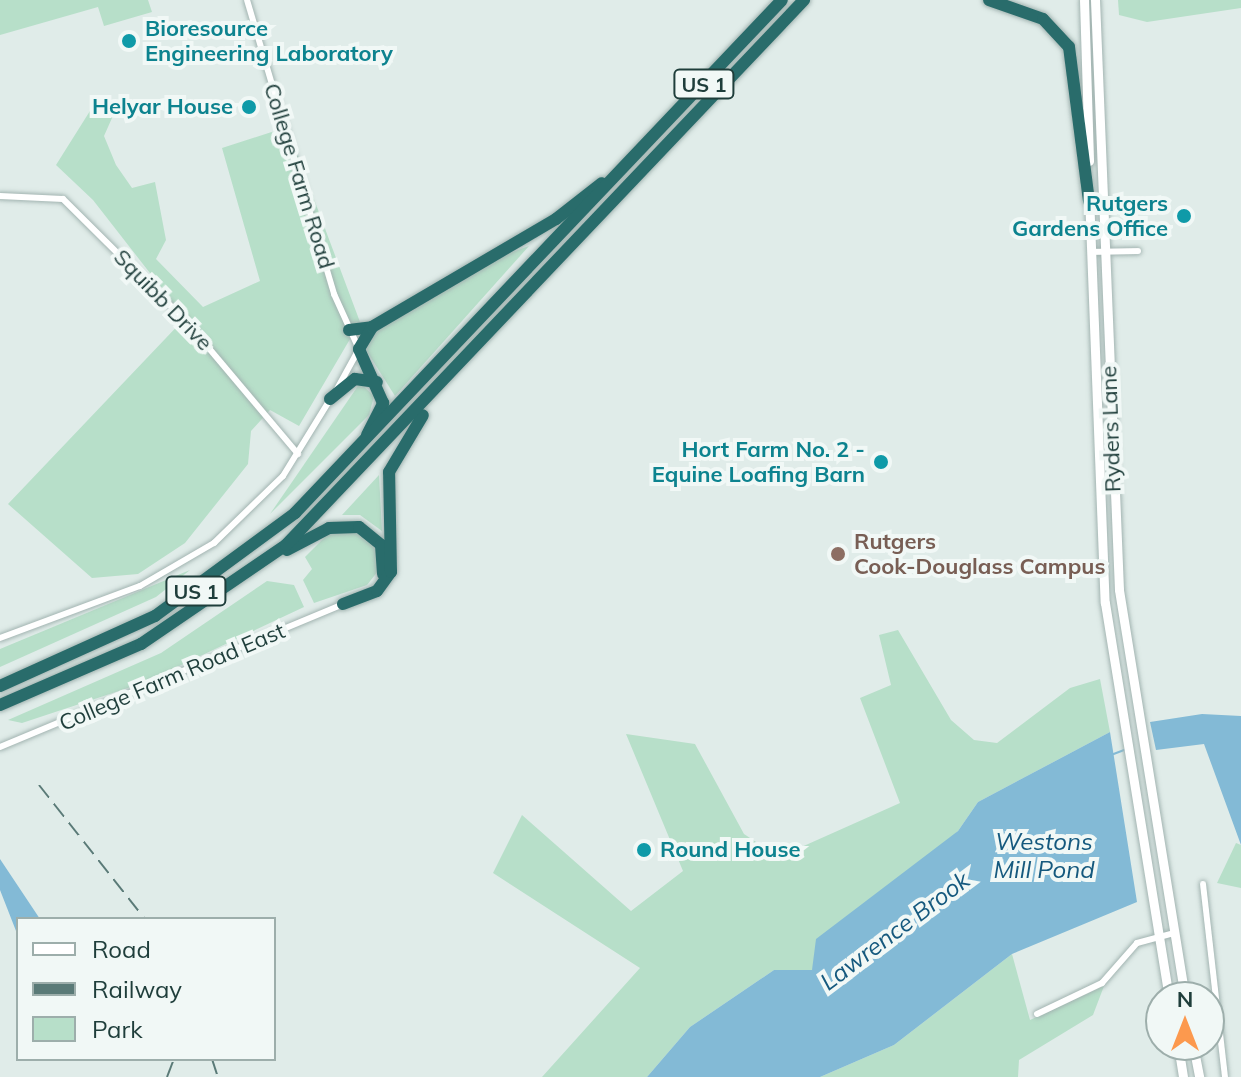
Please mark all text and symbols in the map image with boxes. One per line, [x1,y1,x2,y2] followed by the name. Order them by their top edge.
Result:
[145,15,393,66] place label: Bioresource Engineering Laboratory
[120,32,138,50] marker: Bioresource Engineering Laboratory
[672,68,736,100] road number: US 1
[258,80,340,272] street label: College Farm Road
[92,94,233,120] place label: Helyar House
[240,98,258,116] marker: Helyar House
[1012,190,1168,242] place label: Rutgers Gardens Office
[1175,207,1193,225] marker: Rutgers Gardens Office
[108,244,218,356] street label: Squibb Drive
[1096,365,1126,493] street label: Ryders Lane
[652,436,865,488] place label: Hort Farm No. 2 - Equine Loafing Barn
[872,453,890,471] marker: Hort Farm No. 2 - Equine Loafing Barn
[854,528,1105,580] place label: Rutgers Cook-Douglass Campus
[829,545,847,563] marker: Rutgers Cook-Douglass Campus
[164,575,228,607] road number: US 1
[55,617,289,737] street label: College Farm Road East
[993,828,1095,884] water label: Westons Mill Pond
[660,837,800,863] place label: Round House
[635,841,653,859] marker: Round House
[815,865,975,997] water label: Lawrence Brook
[16,917,276,1061] legend
[92,934,151,964] text: Road
[92,974,182,1004] text: Railway
[1145,981,1225,1061] north arrow
[1177,985,1193,1013] text: N
[92,1014,143,1044] text: Park

